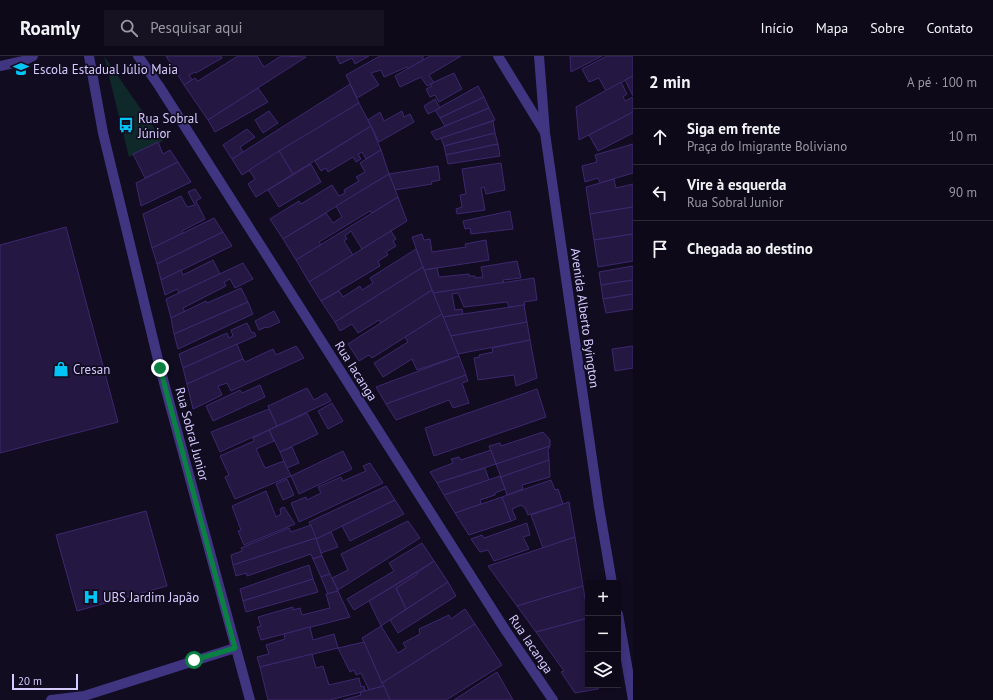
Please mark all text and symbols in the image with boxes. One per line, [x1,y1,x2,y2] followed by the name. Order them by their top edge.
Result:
[104,10,384,46] search box
[20,16,80,40] text: Roamly
[118,17,140,39] icon: search
[150,18,243,37] text: Pesquisar aqui
[761,19,794,37] text: Início
[816,19,848,37] text: Mapa
[870,19,905,37] text: Sobre
[927,19,973,37] text: Contato
[12,60,30,78] school or university icon: Escola Estadual Júlio Maia
[33,61,178,78] place label: Escola Estadual Júlio Maia
[649,71,690,93] text: 2 min
[907,74,977,91] text: A pé · 100 m
[137,110,198,142] place label: Rua Sobral Júnior
[117,116,135,134] bus stop icon: Rua Sobral Júnior
[687,119,780,138] text: Siga em frente
[649,126,671,148] icon: ahead
[949,128,977,145] text: 10 m
[687,138,847,155] text: Praça do Imigrante Boliviano
[687,175,786,194] text: Vire à esquerda
[649,182,671,204] icon: left
[949,184,977,201] text: 90 m
[687,194,783,211] text: Rua Sobral Junior
[649,238,671,260] icon: arrive
[687,239,813,258] text: Chegada ao destino
[567,247,603,389] street label: Avenida Alberto Byington
[331,338,381,404] street label: Rua Iacanga
[151,359,169,377] route end
[52,360,70,378] shop icon: Cresan
[73,361,110,378] place label: Cresan
[171,385,213,483] street label: Rua Sobral Junior
[585,580,621,688] map controls
[585,580,621,616] button: +
[82,588,100,606] hospital icon: UBS Jardim Japão
[103,589,199,606] place label: UBS Jardim Japão
[505,611,557,677] street label: Rua Iacanga
[585,616,621,652] button: −
[185,651,203,669] route start
[585,652,621,688] button: layers
[12,672,78,691] scale bar
[18,674,42,688] text: 20 m

